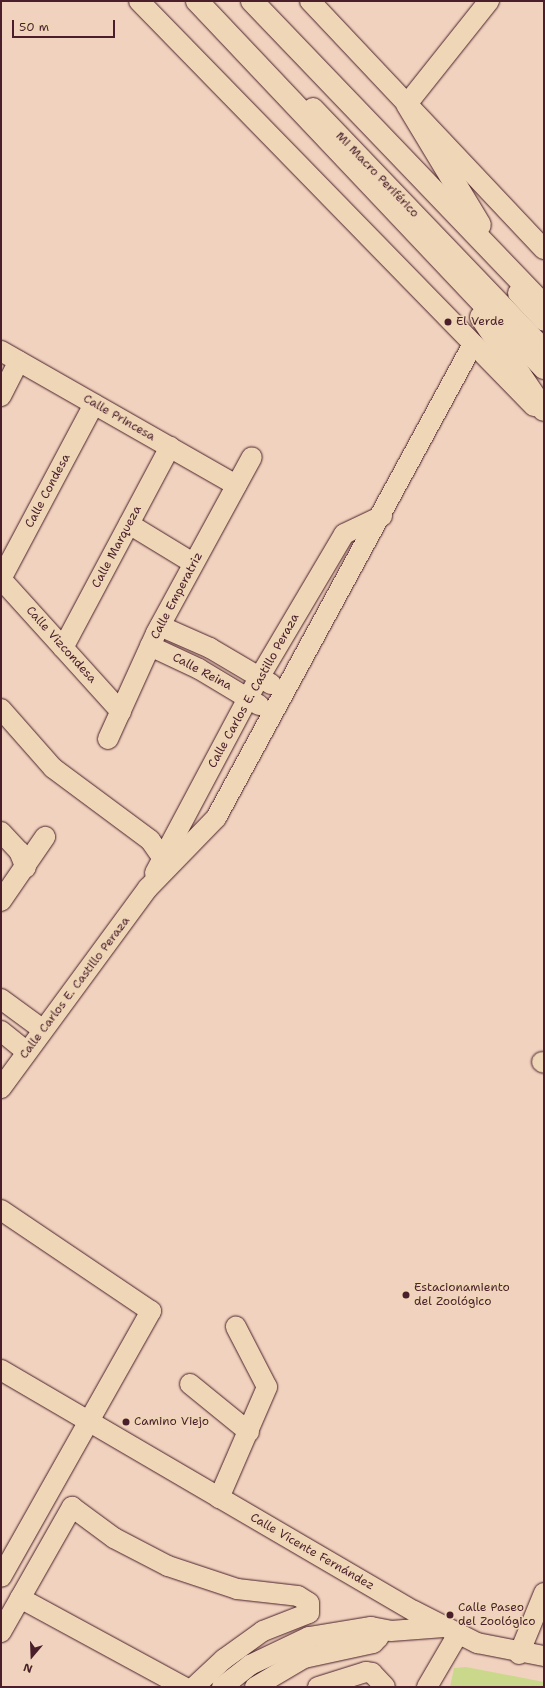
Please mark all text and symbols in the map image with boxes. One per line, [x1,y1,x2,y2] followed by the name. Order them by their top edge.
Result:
[14,12,117,38] scale bar
[19,19,49,35] text: 50 m
[332,129,422,221] street label: Mi Macro Periférico
[456,315,504,329] place label: El Verde
[443,317,453,327] marker: El Verde
[80,392,158,444] street label: Calle Princesa
[22,452,74,530] street label: Calle Condesa
[89,503,145,591] street label: Calle Marqueza
[148,550,206,642] street label: Calle Emperatriz
[23,604,99,686] street label: Calle Vizcondesa
[205,611,303,771] street label: Calle Carlos E. Castillo Peraza
[170,650,234,694] street label: Calle Reina
[17,914,133,1062] street label: Calle Carlos E. Castillo Peraza
[414,1281,510,1309] place label: Estacionamiento del Zoológico
[401,1290,411,1300] marker: Estacionamiento del Zoológico
[134,1415,209,1429] place label: Camino Viejo
[121,1417,131,1427] marker: Camino Viejo
[247,1511,377,1593] street label: Calle Vicente Fernández
[458,1601,535,1629] place label: Calle Paseo del Zoológico
[445,1610,455,1620] marker: Calle Paseo del Zoológico
[12,1636,52,1676] north arrow
[21,1659,34,1676] text: N

